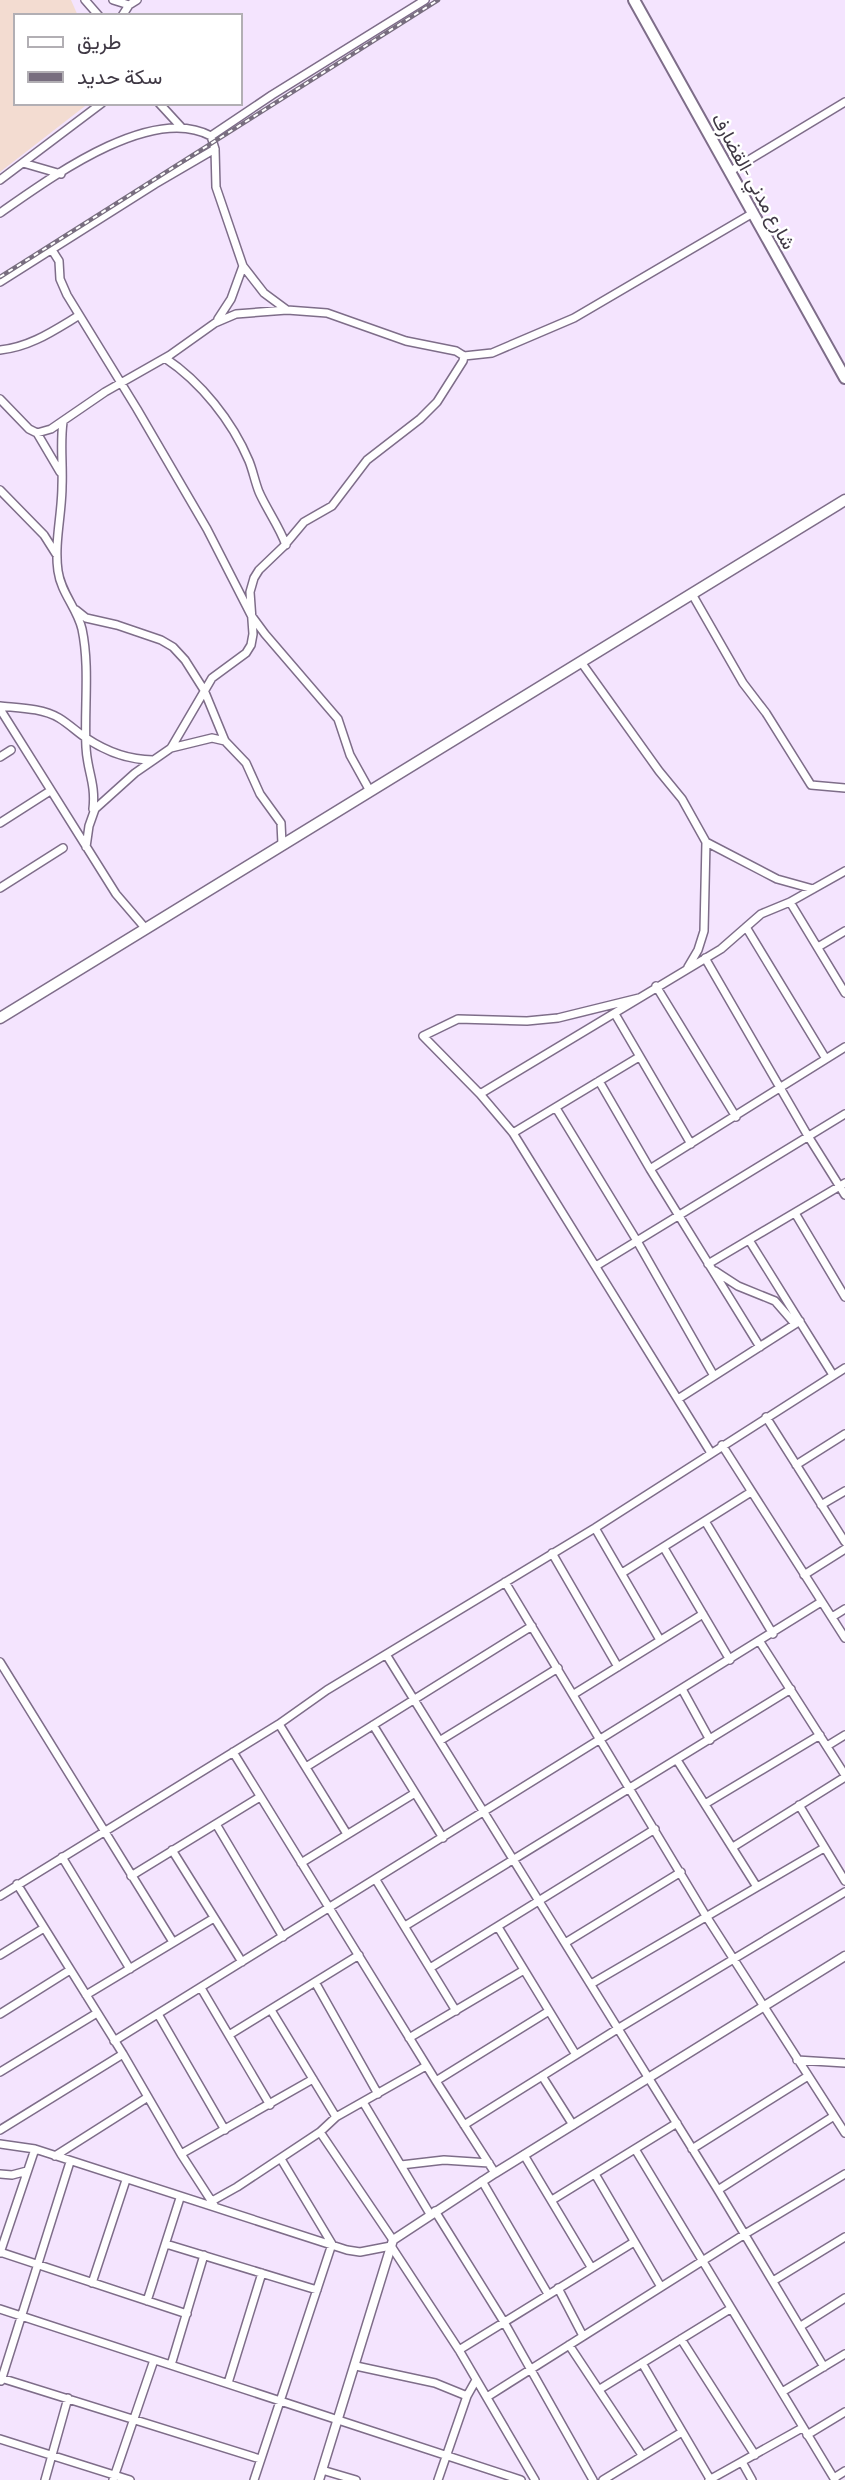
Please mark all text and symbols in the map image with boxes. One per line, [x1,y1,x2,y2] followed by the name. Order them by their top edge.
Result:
[14,14,242,105] legend
[77,27,122,57] text: طريق
[77,62,162,92] text: سكة حديد
[703,109,801,255] street label: شارع مدني -القضارف

